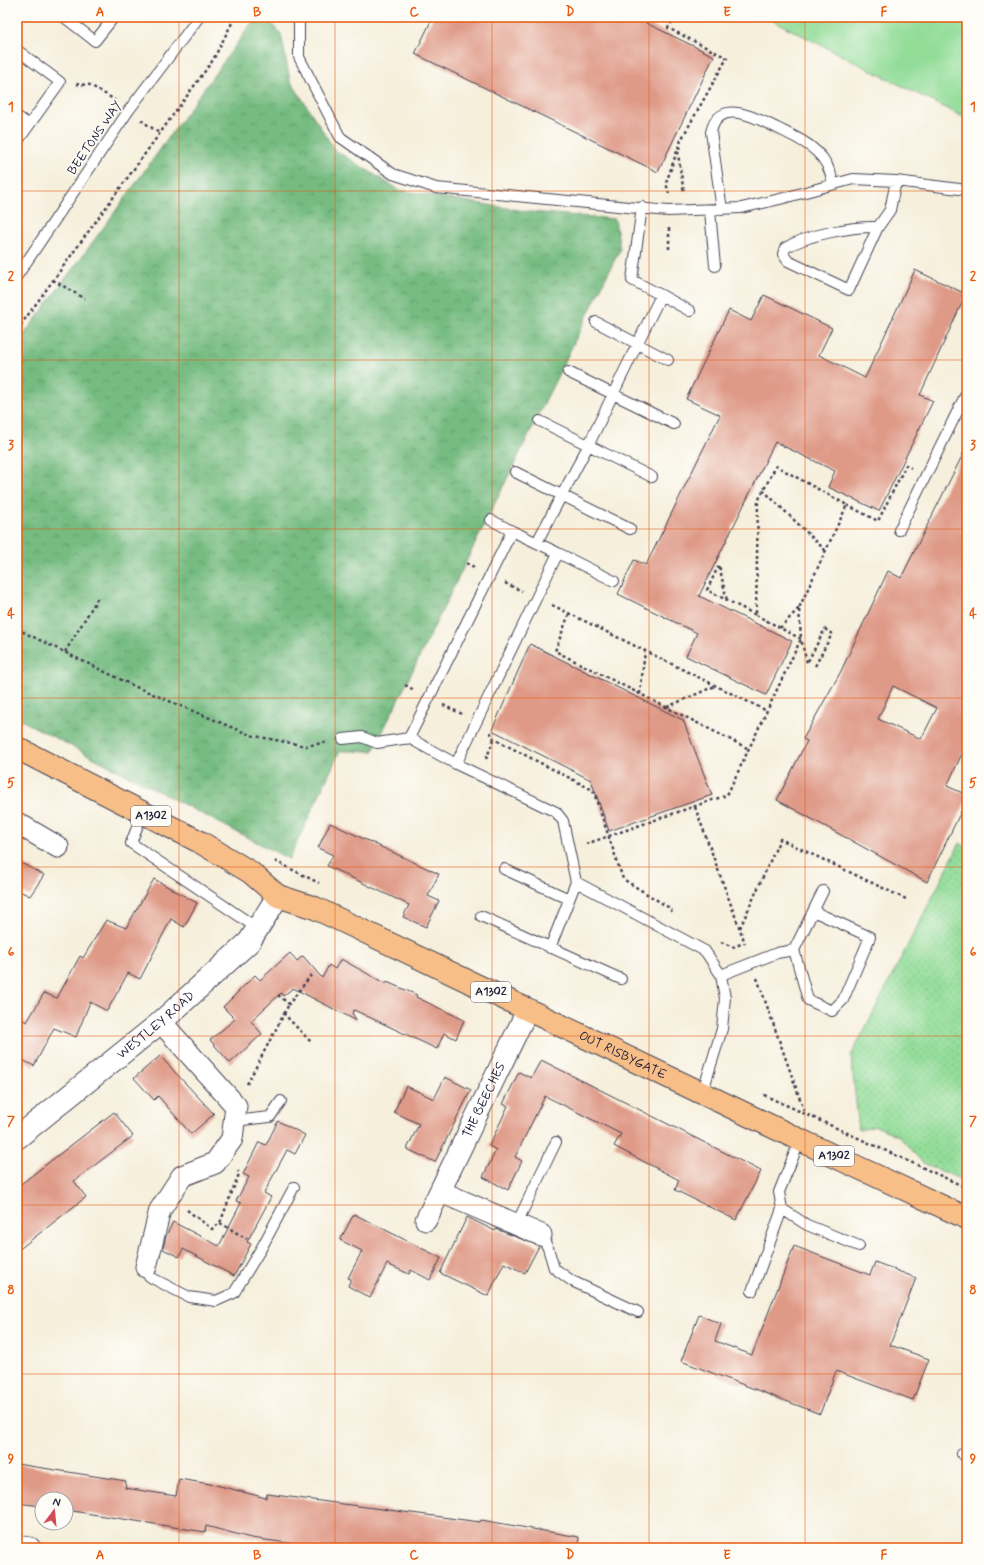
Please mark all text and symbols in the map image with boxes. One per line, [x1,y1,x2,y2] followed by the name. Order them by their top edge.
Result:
[96,4,104,21] text: A
[253,4,262,21] text: B
[409,4,419,21] text: C
[566,4,575,21] text: D
[723,4,731,21] text: E
[881,4,888,21] text: F
[64,98,126,178] street label: BEETONS WAY
[8,99,14,116] text: 1
[970,99,976,116] text: 1
[8,268,15,285] text: 2
[970,268,977,285] text: 2
[8,437,14,454] text: 3
[970,437,976,454] text: 3
[7,606,15,623] text: 4
[969,606,977,623] text: 4
[7,775,15,792] text: 5
[969,775,977,792] text: 5
[131,806,171,826] road number: A1302
[8,944,15,961] text: 6
[970,944,977,961] text: 6
[471,982,511,1002] road number: A1302
[113,987,198,1063] street label: WESTLEY ROAD
[576,1027,669,1083] street label: OUT RISBYGATE
[458,1059,510,1141] street label: THE BEECHES
[7,1113,15,1130] text: 7
[969,1113,977,1130] text: 7
[814,1146,854,1166] road number: A1302
[7,1282,15,1299] text: 8
[969,1282,977,1299] text: 8
[8,1451,15,1468] text: 9
[970,1451,977,1468] text: 9
[34,1491,74,1531] north arrow
[51,1495,62,1510] text: N
[96,1547,104,1564] text: A
[253,1547,262,1564] text: B
[409,1547,419,1564] text: C
[566,1547,575,1564] text: D
[723,1547,731,1564] text: E
[881,1547,888,1564] text: F

